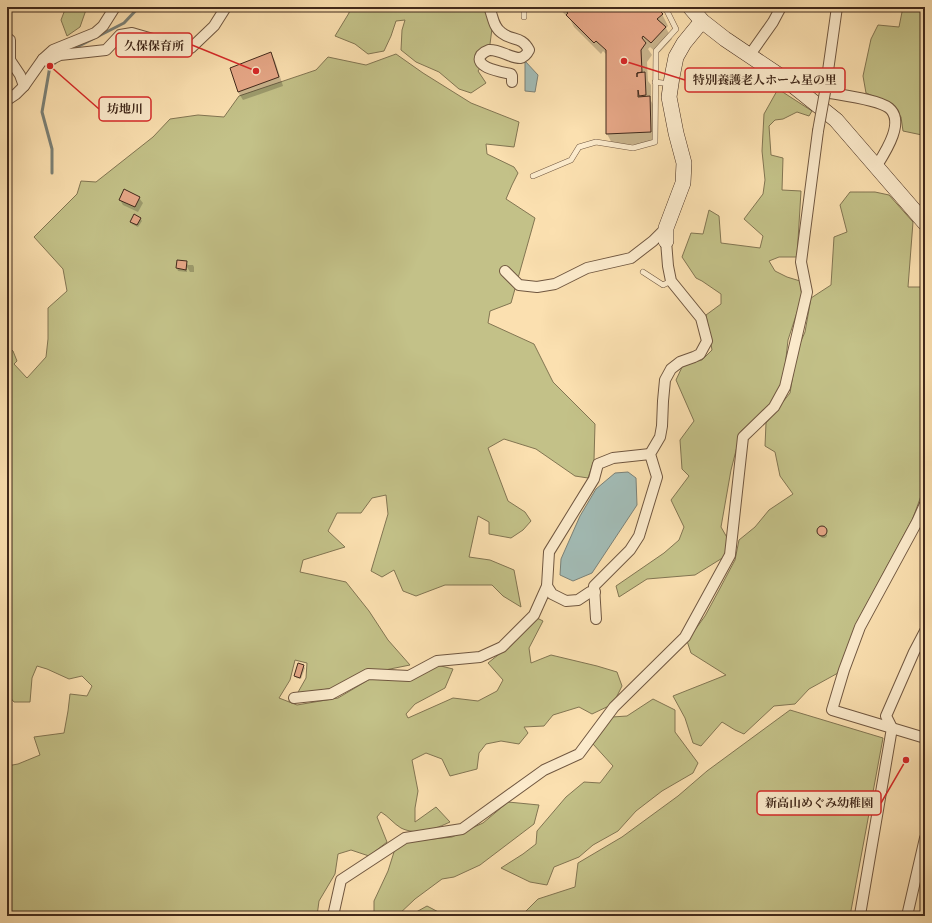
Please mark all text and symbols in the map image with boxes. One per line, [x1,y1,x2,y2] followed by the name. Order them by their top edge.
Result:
[116,33,192,57] callout: 久保保育所
[124,39,184,55] text: 久保保育所
[685,68,845,92] callout: 特別養護老人ホーム星の里
[693,73,837,89] text: 特別養護老人ホーム星の里
[99,97,151,121] callout: 坊地川
[107,102,143,118] text: 坊地川
[757,791,881,815] callout: 新高山めぐみ幼稚園
[765,796,873,812] text: 新高山めぐみ幼稚園

